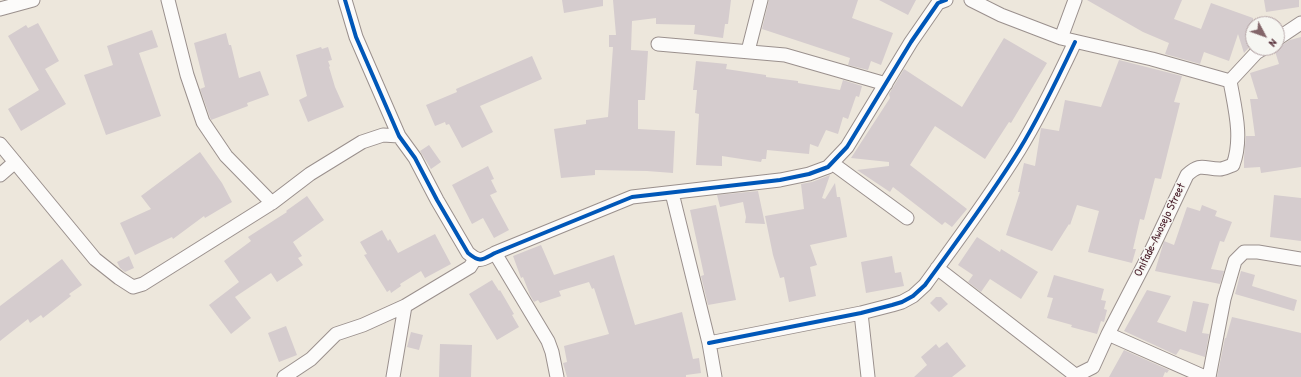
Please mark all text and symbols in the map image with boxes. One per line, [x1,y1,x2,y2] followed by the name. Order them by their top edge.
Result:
[1245,16,1285,56] north arrow
[1266,36,1281,50] text: N
[1131,181,1189,279] street label: Onifade-Awosejo Street

